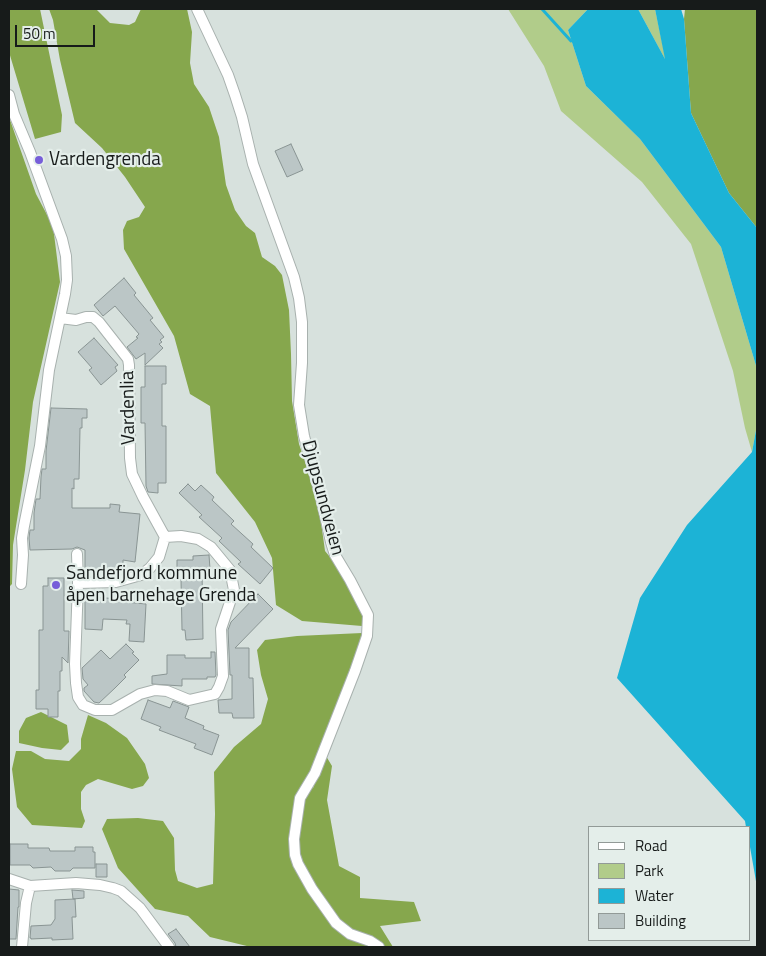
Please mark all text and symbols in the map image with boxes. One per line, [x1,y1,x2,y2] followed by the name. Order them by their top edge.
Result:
[18,15,98,47] scale bar
[23,22,56,45] text: 50 m
[49,149,161,171] place label: Vardengrenda
[33,154,45,166] marker: Vardengrenda
[117,371,141,445] street label: Vardenlia
[296,438,348,558] street label: Djupsundveien
[66,563,256,607] place label: Sandefjord kommune åpen barnehage Grenda
[50,579,62,591] marker: Sandefjord kommune åpen barnehage Grenda
[588,826,751,941] legend
[635,834,667,857] text: Road
[635,859,664,882] text: Park
[635,884,674,907] text: Water
[635,909,686,932] text: Building

